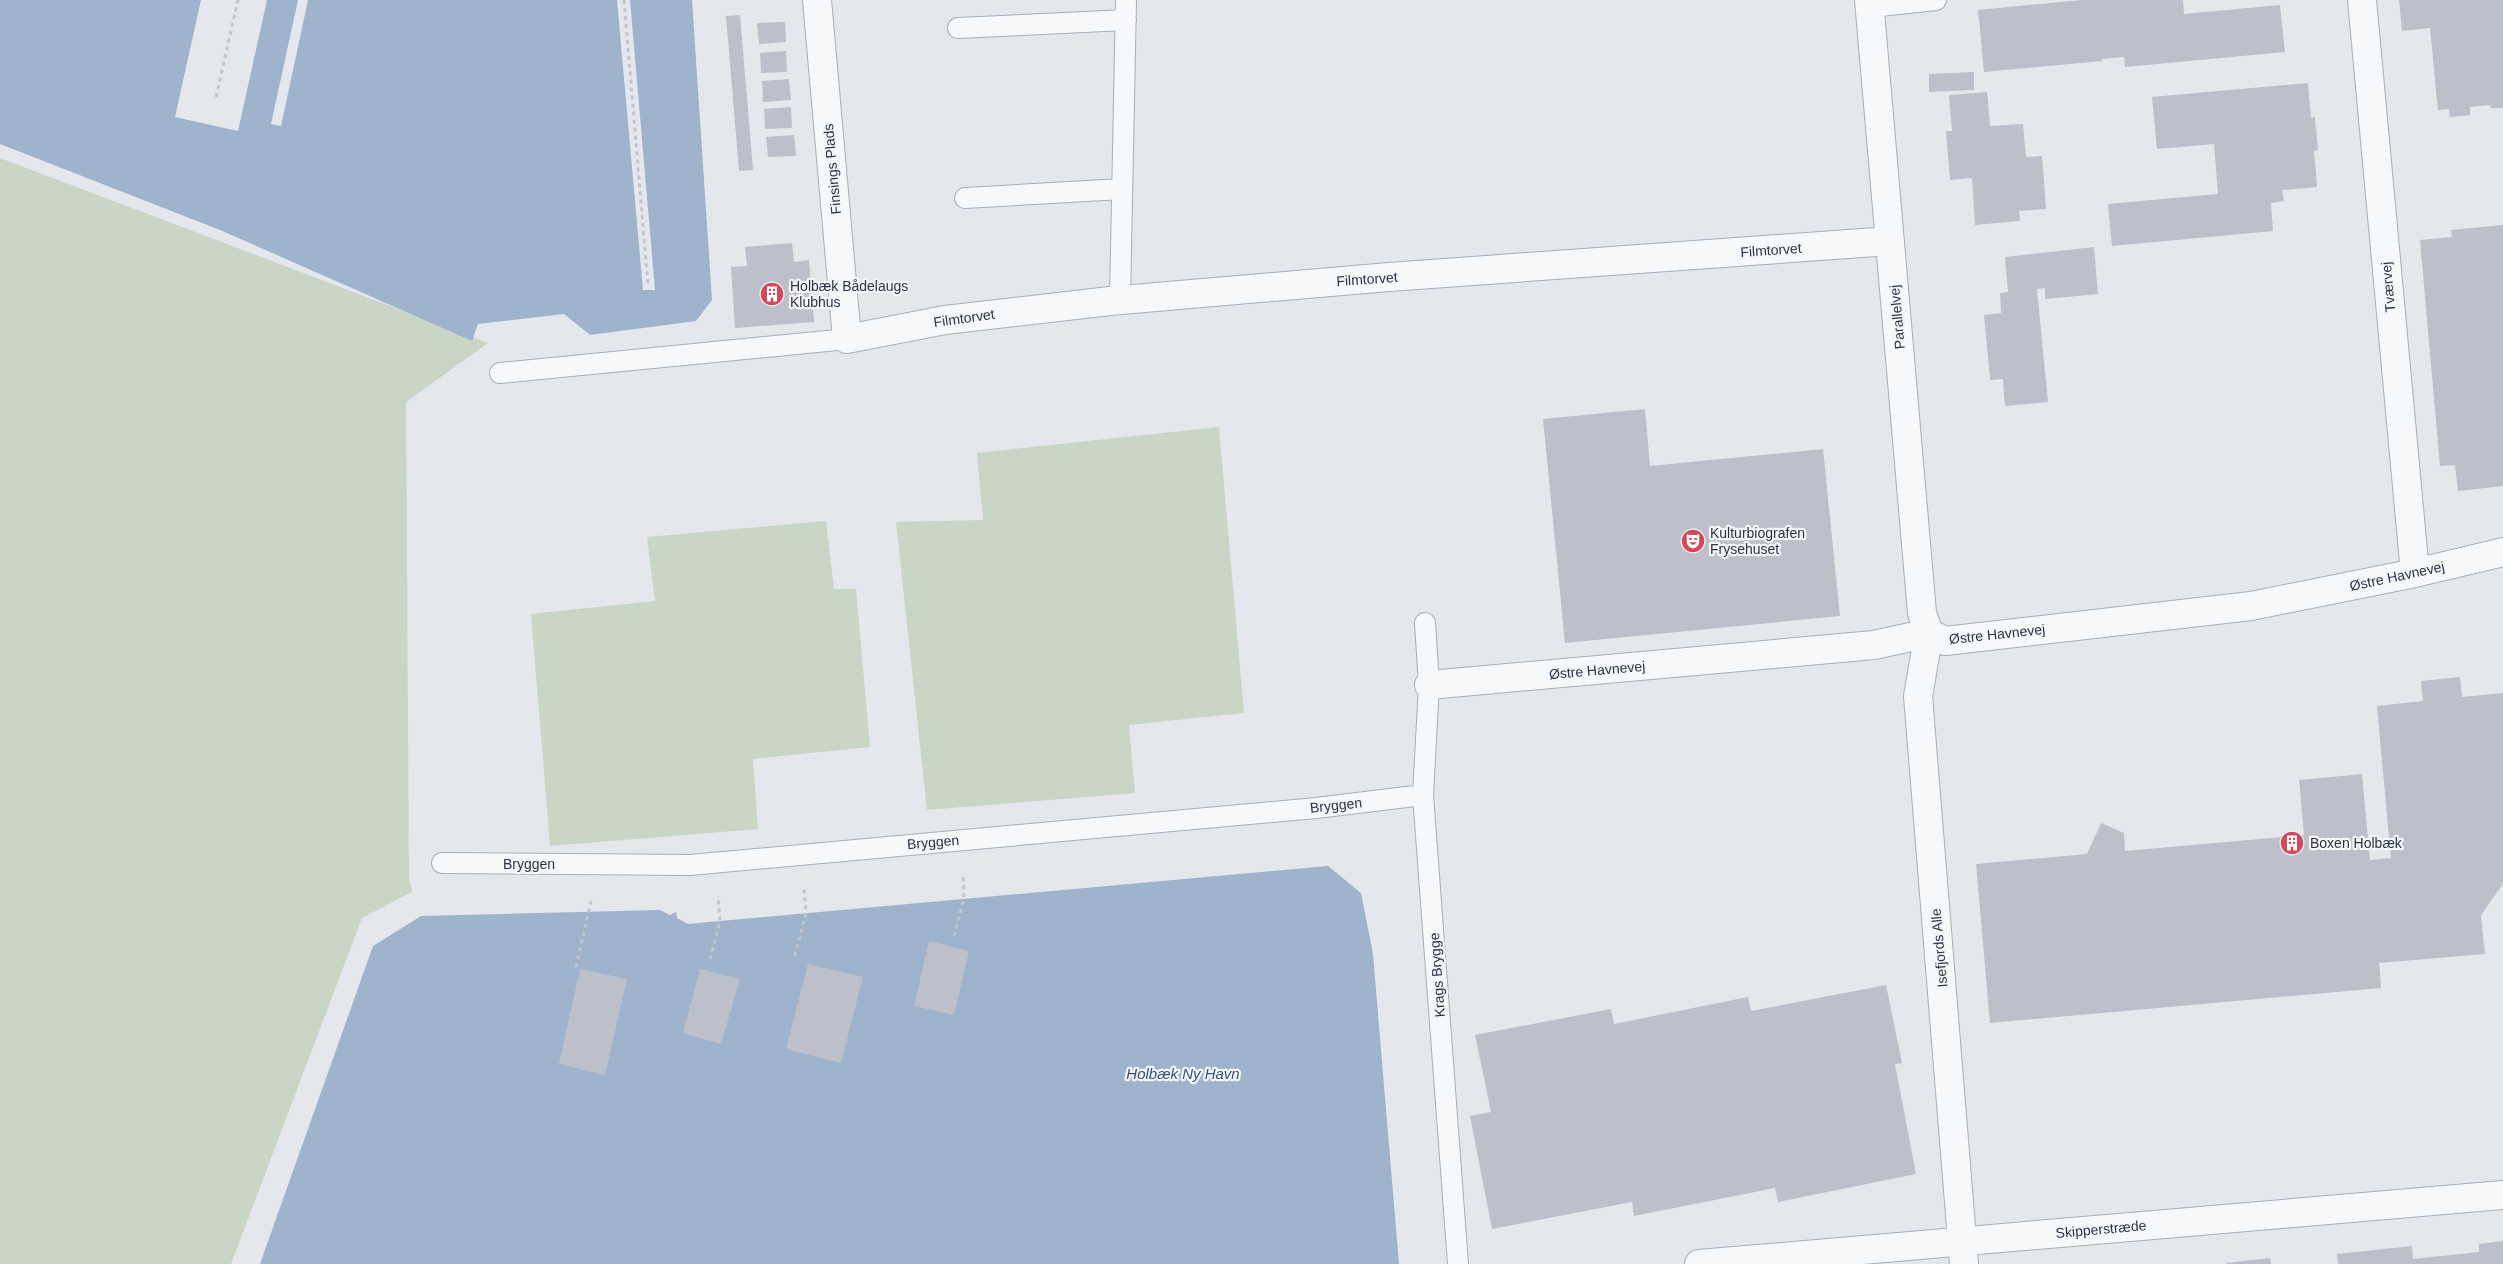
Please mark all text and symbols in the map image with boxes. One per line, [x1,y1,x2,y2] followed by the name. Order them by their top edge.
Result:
[820,123,844,215] street label: Finsings Plads
[1740,240,1802,260] street label: Filmtorvet
[2378,261,2398,313] street label: Tværvej
[1336,269,1398,289] street label: Filmtorvet
[790,278,908,310] place label: Holbæk Bådelaugs Klubhus
[759,281,785,307] building icon: Holbæk Bådelaugs Klubhus
[1886,284,1908,350] street label: Parallelvej
[932,306,996,330] street label: Filmtorvet
[1710,525,1805,557] place label: Kulturbiografen Frysehuset
[1680,528,1706,554] theatre icon: Kulturbiografen Frysehuset
[2348,558,2446,594] street label: Østre Havnevej
[1948,621,2046,647] street label: Østre Havnevej
[1548,658,1646,682] street label: Østre Havnevej
[1309,794,1363,816] street label: Bryggen
[2279,830,2305,856] building icon: Boxen Holbæk
[906,832,960,852] street label: Bryggen
[2310,835,2403,851] place label: Boxen Holbæk
[503,856,555,872] street label: Bryggen
[1928,908,1950,988] street label: Isefjords Alle
[1426,932,1448,1018] street label: Krags Brygge
[1126,1065,1240,1082] water label: Holbæk Ny Havn
[2055,1217,2147,1241] street label: Skipperstræde

